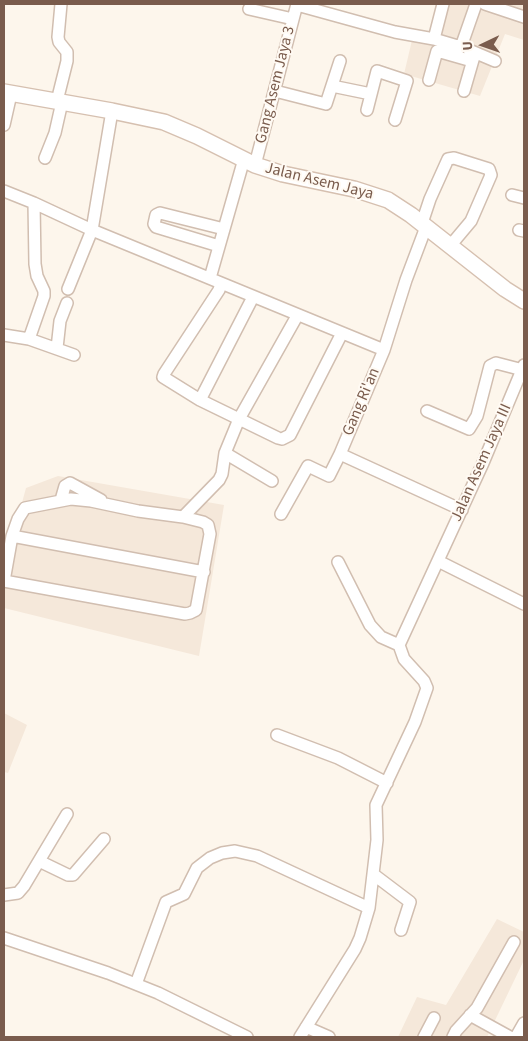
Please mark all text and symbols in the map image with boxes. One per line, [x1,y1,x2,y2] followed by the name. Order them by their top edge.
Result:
[458,20,508,70] north arrow
[252,24,300,146] street label: Gang Asem Jaya 3
[458,41,478,51] text: U
[263,159,375,205] street label: Jalan Asem Jaya
[339,365,385,439] street label: Gang Ri'an
[447,401,517,525] street label: Jalan Asem Jaya III

